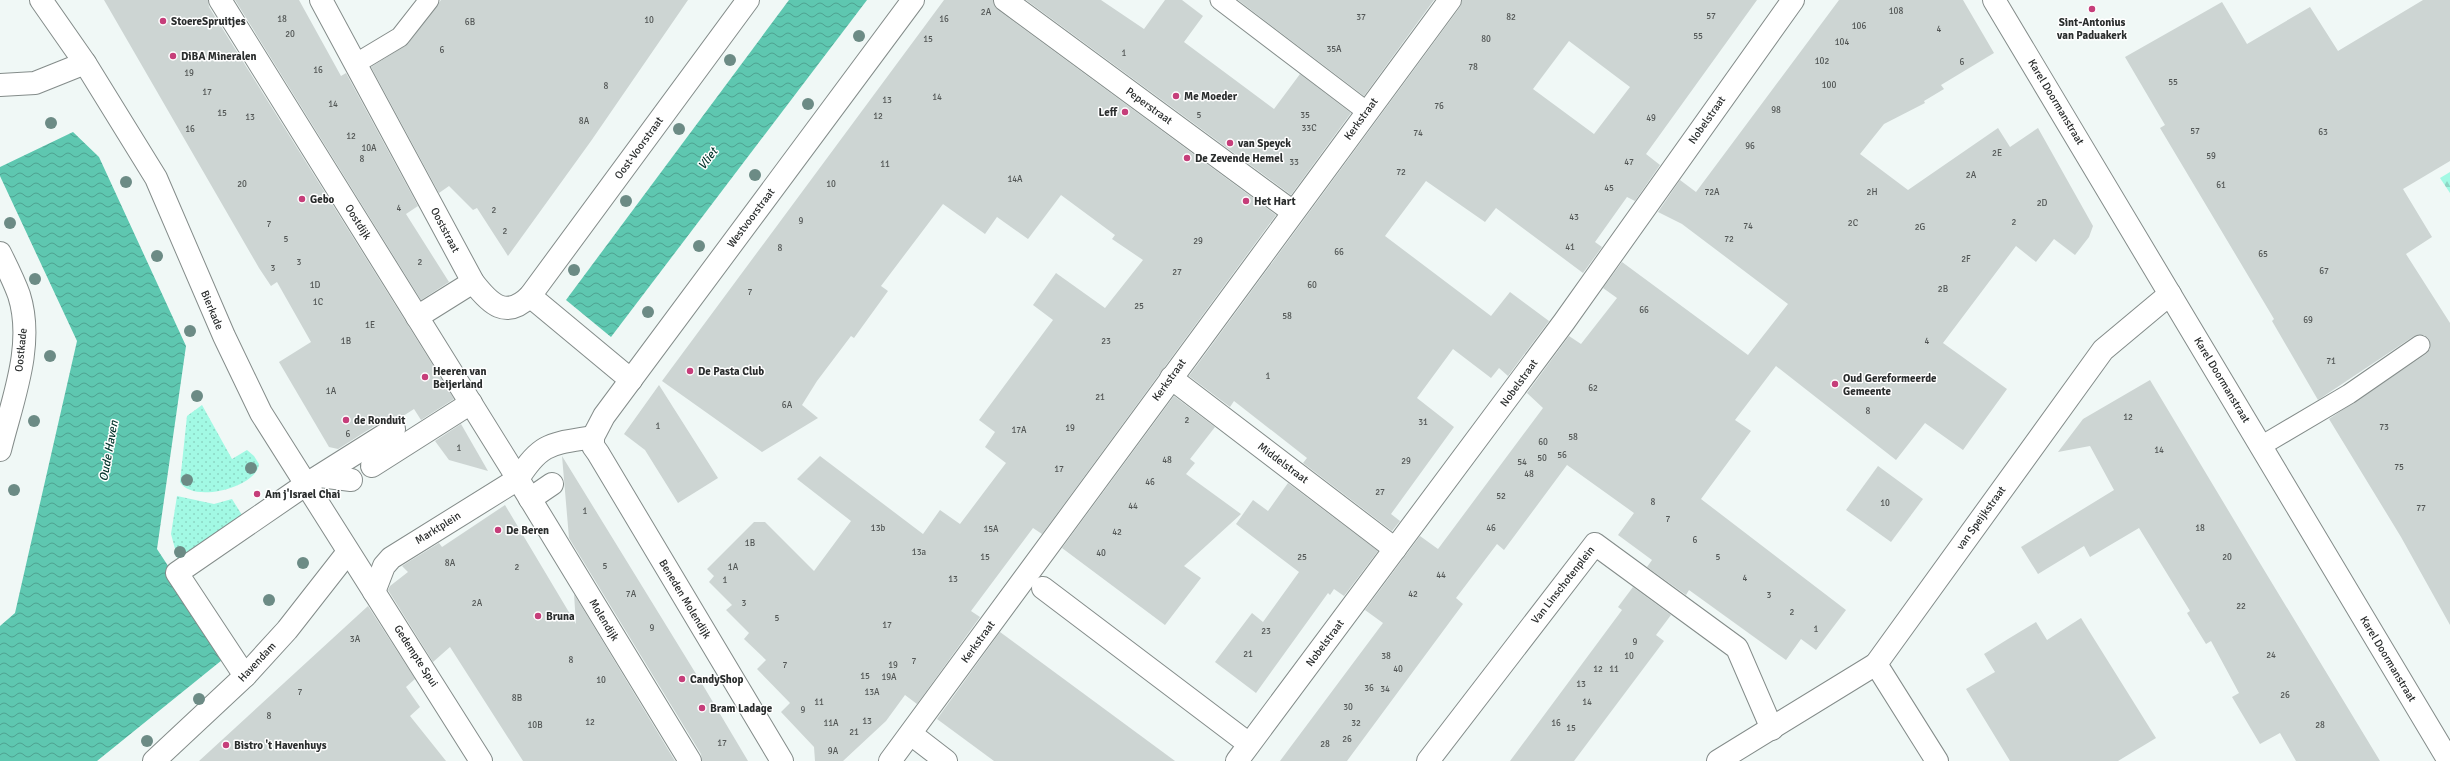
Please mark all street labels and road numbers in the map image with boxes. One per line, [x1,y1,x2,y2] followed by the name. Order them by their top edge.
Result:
[2025,57,2087,147] street label: Karel Doormanstraat
[1123,85,1175,127] street label: Peperstraat
[1686,94,1728,146] street label: Nobelstraat
[1341,95,1381,143] street label: Kerkstraat
[612,114,666,182] street label: Oost-Voorstraat
[724,186,778,250] street label: Westvoorstraat
[342,202,374,242] street label: Oostdijk
[428,205,462,255] street label: Ooststraat
[198,288,226,332] street label: Bierkade
[12,327,30,373] street label: Oostkade
[2191,335,2253,425] street label: Karel Doormanstraat
[1149,356,1189,404] street label: Kerkstraat
[1498,357,1541,409] street label: Nobelstraat
[1255,440,1311,486] street label: Middelstraat
[1954,484,2009,552] street label: van Speijkstraat
[413,509,463,547] street label: Marktplein
[1529,544,1597,626] street label: Van Linschotenplein
[656,557,714,641] street label: Beneden Molendijk
[586,597,622,644] street label: Molendijk
[2357,614,2419,704] street label: Karel Doormanstraat
[1303,617,1347,669] street label: Nobelstraat
[958,618,998,666] street label: Kerkstraat
[391,623,441,689] street label: Gedempte Spui
[235,639,279,684] street label: Havendam

